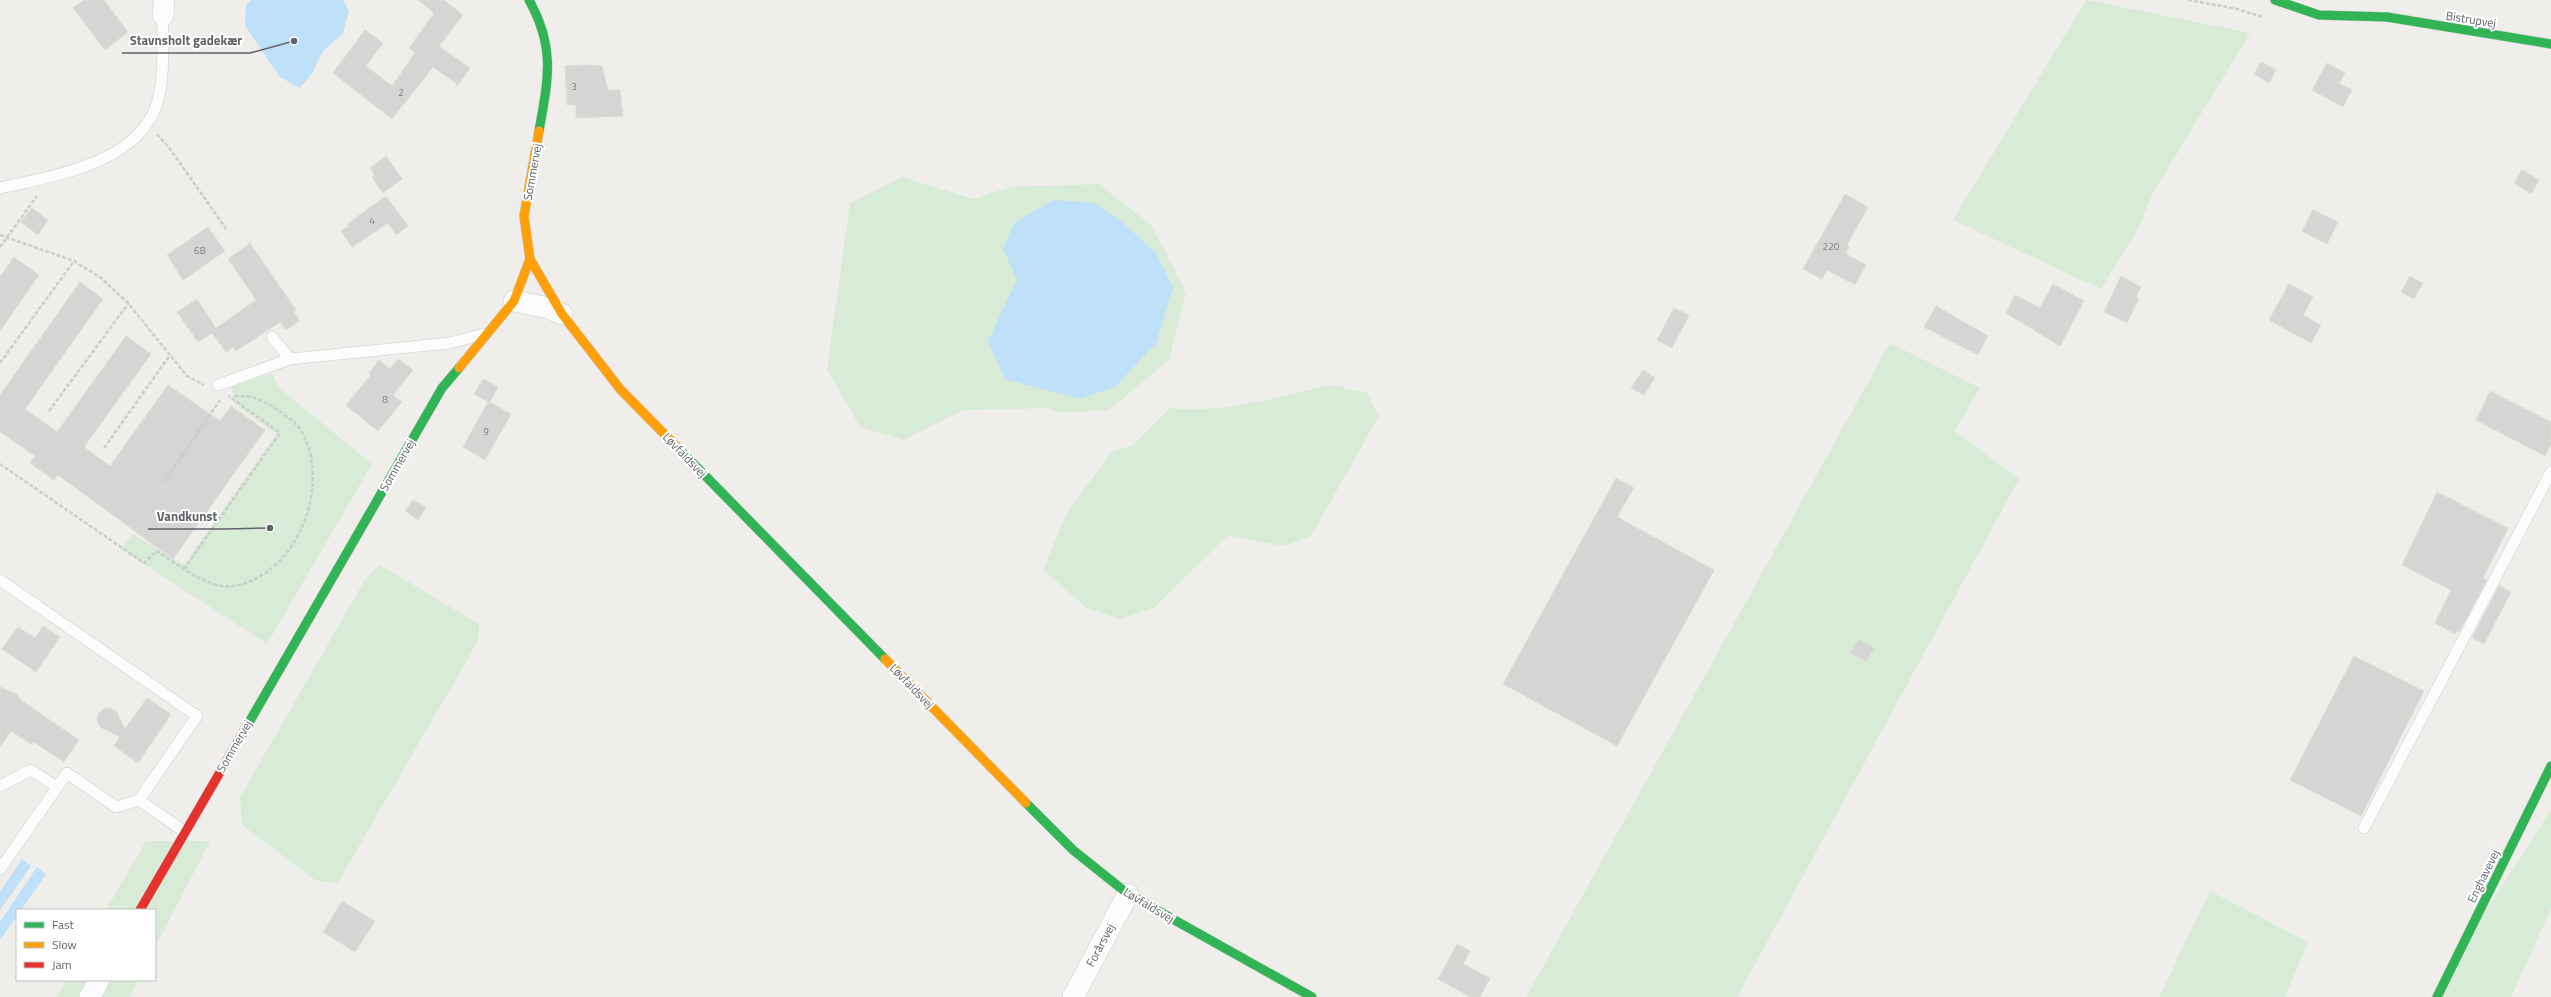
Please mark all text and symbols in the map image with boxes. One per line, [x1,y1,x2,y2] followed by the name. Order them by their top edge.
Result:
[2444,6,2498,32] street label: Bistrupvej
[122,28,250,53] callout: Stavnsholt gadekær
[130,30,242,50] text: Stavnsholt gadekær
[571,79,577,94] house number: 3
[398,85,404,100] house number: 2
[518,142,546,202] street label: Sommervej
[369,213,375,228] house number: 4
[1823,239,1840,254] house number: 220
[194,243,206,258] house number: 6B
[382,392,388,407] house number: 8
[483,424,489,439] house number: 9
[658,428,712,482] street label: Løvfaldsvej
[374,435,420,495] street label: Sommervej
[148,504,225,529] callout: Vandkunst
[157,506,217,526] text: Vandkunst
[885,659,939,713] street label: Løvfaldsvej
[211,716,257,776] street label: Sommervej
[2462,846,2504,906] street label: Enghavevej
[1120,882,1178,928] street label: Løvfaldsvej
[16,909,156,981] legend
[52,915,75,934] text: Fast
[1081,920,1119,970] street label: Forårsvej
[52,935,77,954] text: Slow
[52,955,72,974] text: Jam

